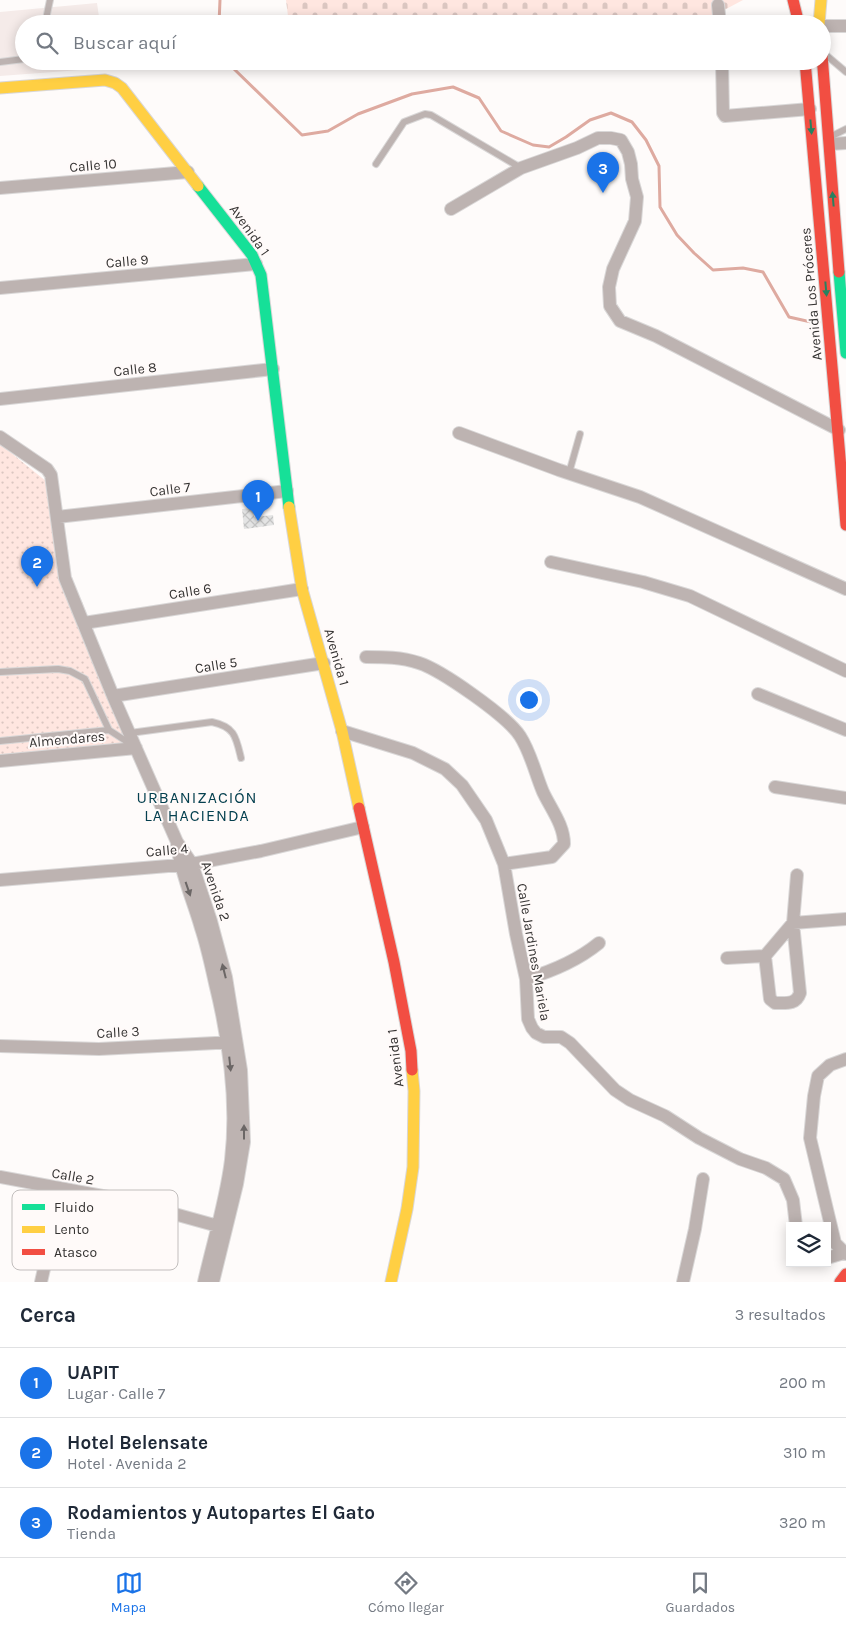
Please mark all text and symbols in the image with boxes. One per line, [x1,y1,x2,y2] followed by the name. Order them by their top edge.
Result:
[15,15,831,70] search box
[33,29,61,57] icon: search
[73,32,177,54] text: Buscar aquí
[808,119,816,135] one-way arrow
[587,152,619,193] pin: 3
[69,155,117,176] street label: Calle 10
[829,191,837,207] one-way arrow
[226,201,273,259] street label: Avenida 1
[797,227,826,361] street label: Avenida Los Próceres
[105,251,149,272] street label: Calle 9
[822,281,830,297] one-way arrow
[113,359,157,380] street label: Calle 8
[149,478,192,500] street label: Calle 7
[242,480,274,521] pin: 1
[21,546,53,587] pin: 2
[168,580,212,603] street label: Calle 6
[320,627,353,688] street label: Avenida 1
[194,654,239,677] street label: Calle 5
[516,687,542,713] your location
[28,728,106,751] street label: Almendares
[136,788,258,825] district label: URBANIZACIÓN LA HACIENDA
[145,840,189,861] street label: Calle 4
[197,859,234,923] street label: Avenida 2
[185,882,192,897] one-way arrow
[513,882,554,1022] street label: Calle Jardines Mariela
[220,963,228,978] one-way arrow
[96,1023,140,1042] street label: Calle 3
[383,1028,408,1088] street label: Avenida 1
[226,1056,234,1072] one-way arrow
[240,1123,248,1139] one-way arrow
[50,1164,95,1189] street label: Calle 2
[12,1190,178,1270] legend
[54,1199,94,1216] text: Fluido
[54,1221,89,1238] text: Lento
[786,1222,831,1267] map controls
[786,1222,831,1267] button: layers
[54,1244,97,1261] text: Atasco
[20,1303,76,1327] text: Cerca
[735,1305,826,1324] text: 3 resultados
[67,1362,119,1384] text: UAPIT
[33,1373,39,1392] text: 1
[779,1373,826,1392] text: 200 m
[67,1384,165,1403] text: Lugar · Calle 7
[67,1432,208,1454] text: Hotel Belensate
[31,1443,41,1462] text: 2
[783,1443,826,1462] text: 310 m
[67,1454,187,1473] text: Hotel · Avenida 2
[67,1502,375,1524] text: Rodamientos y Autopartes El Gato
[31,1513,41,1532] text: 3
[779,1513,826,1532] text: 320 m
[67,1524,116,1543] text: Tienda
[111,1569,146,1616] tab: Mapa
[368,1569,444,1616] tab: Cómo llegar
[666,1569,735,1616] tab: Guardados

